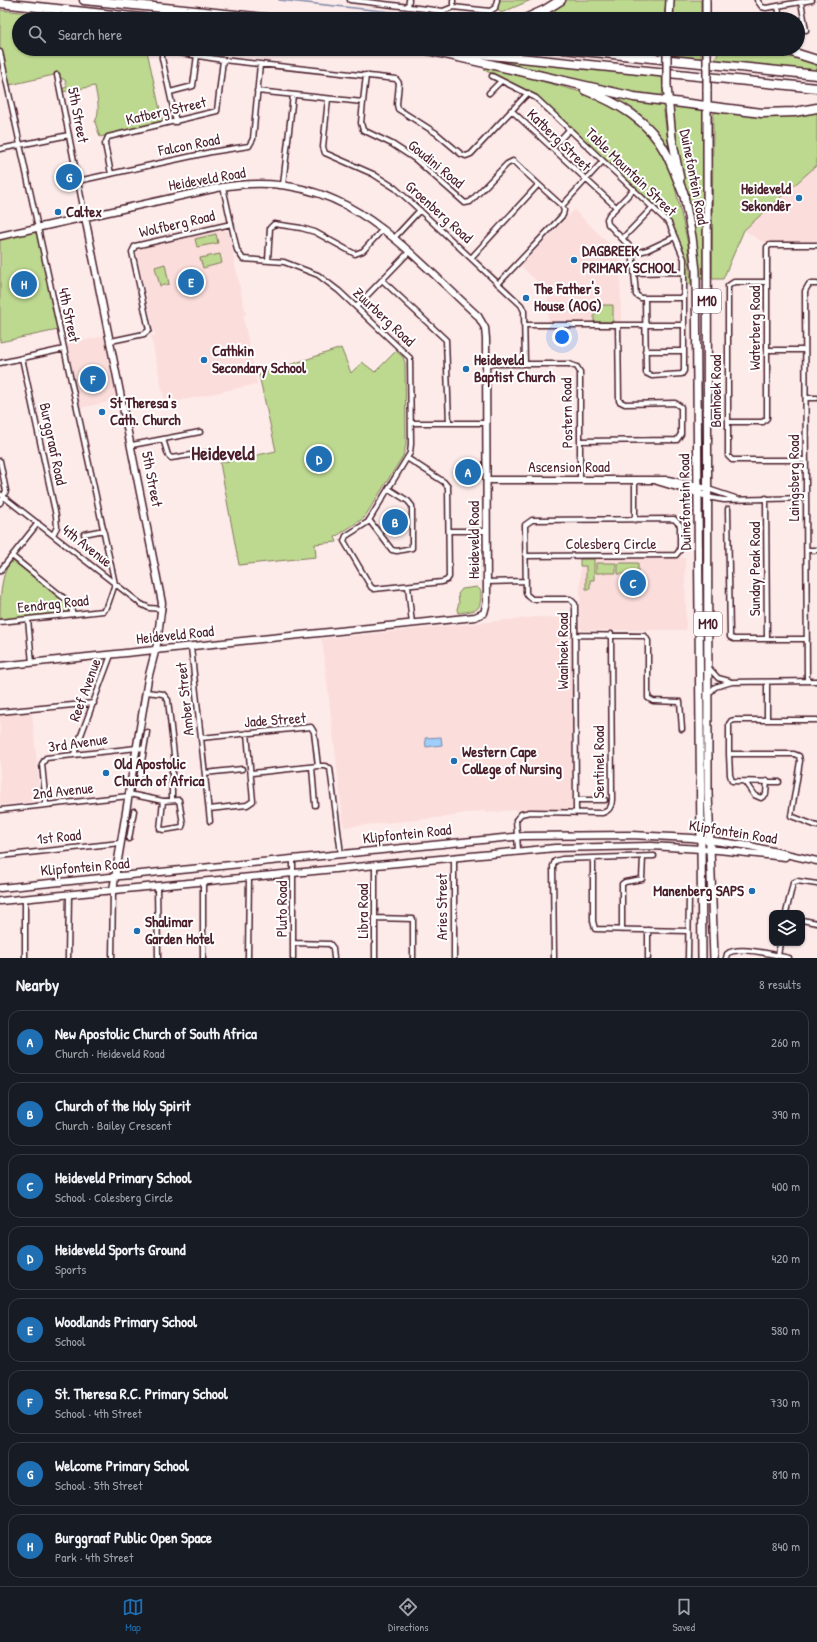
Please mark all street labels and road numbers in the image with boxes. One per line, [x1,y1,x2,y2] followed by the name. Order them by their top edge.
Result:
[63,85,94,145] street label: 5th Street
[124,91,209,130] street label: Katberg Street
[523,104,597,176] street label: Katberg Street
[581,122,682,221] street label: Table Mountain Street
[675,127,714,227] street label: Duinefontein Road
[155,128,222,161] street label: Falcon Road
[404,134,469,193] street label: Goudini Road
[167,161,247,196] street label: Heideveld Road
[401,176,478,248] street label: Groenberg Road
[137,205,217,242] street label: Wolfberg Road
[349,282,420,351] street label: Zuurberg Road
[53,286,86,345] street label: 4th Street
[744,286,765,370] street label: Waterberg Road
[693,289,721,313] road number: M10
[705,354,726,427] street label: Banhoek Road
[555,377,578,449] street label: Postern Road
[35,401,72,487] street label: Burggraaf Road
[783,435,804,521] street label: Laingsberg Road
[137,449,168,509] street label: 5th Street
[673,453,696,551] street label: Duinefontein Road
[528,456,610,477] street label: Ascension Road
[463,501,484,579] street label: Heideveld Road
[58,519,117,572] street label: 4th Avenue
[744,522,765,616] street label: Sunday Peak Road
[565,533,657,554] street label: Colesberg Circle
[16,589,90,618] street label: Eendrag Road
[552,612,573,689] street label: Waaihoek Road
[694,612,722,636] road number: M10
[135,620,215,649] street label: Heideveld Road
[63,655,106,724] street label: Reef Avenue
[170,660,199,737] street label: Amber Street
[243,707,307,732] street label: Jade Street
[588,725,609,798] street label: Sentinel Road
[47,728,109,757] street label: 3rd Avenue
[31,777,94,804] street label: 2nd Avenue
[687,814,779,849] street label: Klipfontein Road
[362,818,453,849] street label: Klipfontein Road
[36,824,82,849] street label: 1st Road
[40,852,130,881] street label: Klipfontein Road
[431,873,452,940] street label: Aries Street
[271,881,292,937] street label: Pluto Road
[352,883,373,938] street label: Libra Road

